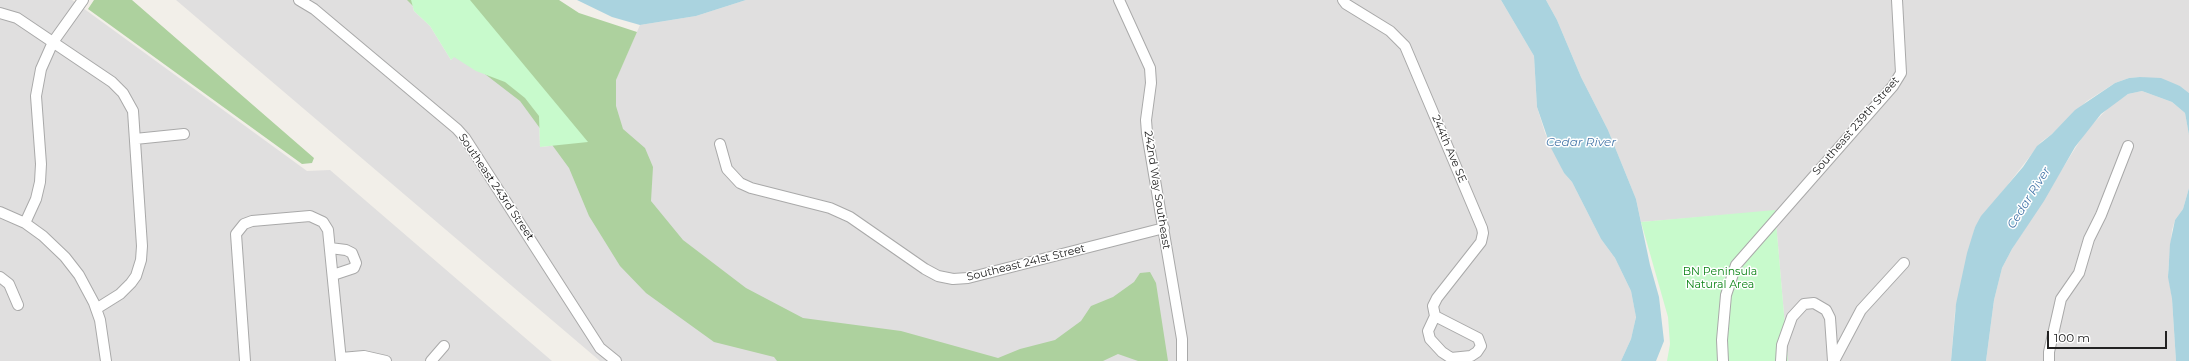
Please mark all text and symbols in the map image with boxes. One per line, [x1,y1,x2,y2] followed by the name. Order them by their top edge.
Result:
[1810,74,1902,178] street label: Southeast 239th Street
[1429,113,1469,185] street label: 244th Ave SE
[1141,130,1173,250] street label: 242nd Way Southeast
[455,131,537,243] street label: Southeast 243rd Street
[1546,135,1616,149] water label: Cedar River
[2004,164,2054,232] water label: Cedar River
[965,242,1087,284] street label: Southeast 241st Street
[1683,265,1757,291] park label: BN Peninsula Natural Area
[2049,323,2169,349] scale bar
[2054,330,2090,345] text: 100 m

